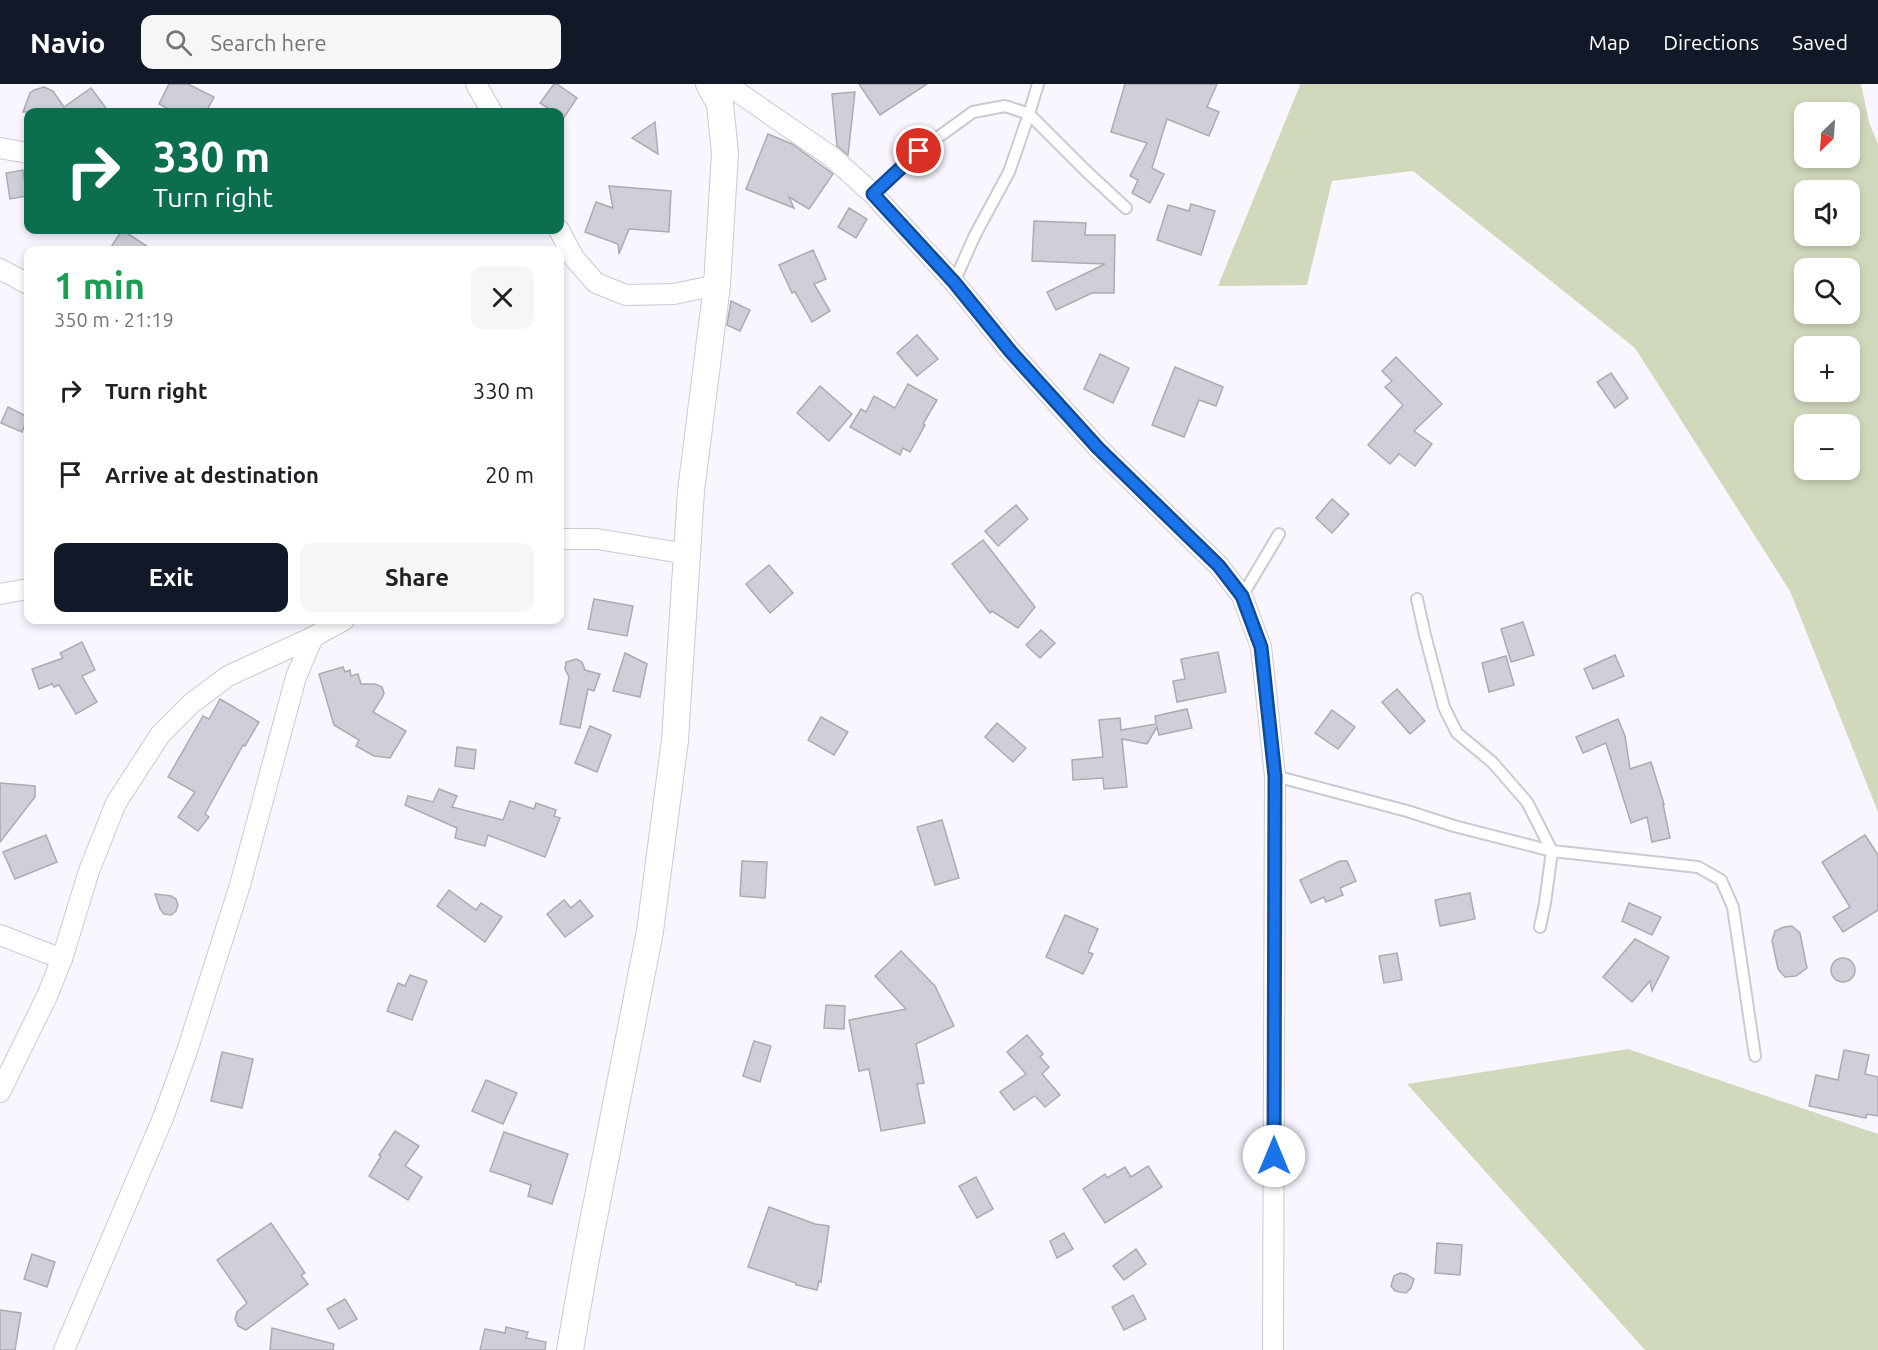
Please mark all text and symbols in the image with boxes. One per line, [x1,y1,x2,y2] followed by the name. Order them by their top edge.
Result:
[141,15,561,69] search box
[162,26,195,59] icon: search
[30,27,105,58] text: Navio
[210,30,327,55] text: Search here
[1589,30,1630,54] text: Map
[1663,30,1759,54] text: Directions
[1792,30,1848,54] text: Saved
[1794,102,1860,168] north arrow
[1794,102,1860,480] map controls
[893,125,944,176] pin
[54,132,132,210] icon: right
[153,133,270,180] text: 330 m
[902,134,935,167] icon: arrive
[1794,180,1860,246] button: sound
[153,182,273,212] text: Turn right
[1794,258,1860,324] button: search
[54,265,145,306] text: 1 min
[471,266,534,329] button: close
[54,308,174,331] text: 350 m · 21:19
[1794,336,1860,402] button: +
[54,374,87,407] icon: right
[105,378,207,403] text: Turn right
[473,378,534,403] text: 330 m
[1794,414,1860,480] button: −
[54,458,87,491] icon: arrive
[105,462,319,487] text: Arrive at destination
[485,462,534,487] text: 20 m
[54,543,288,612] button: Exit
[300,543,534,612] button: Share
[1242,1124,1306,1188] position arrow

